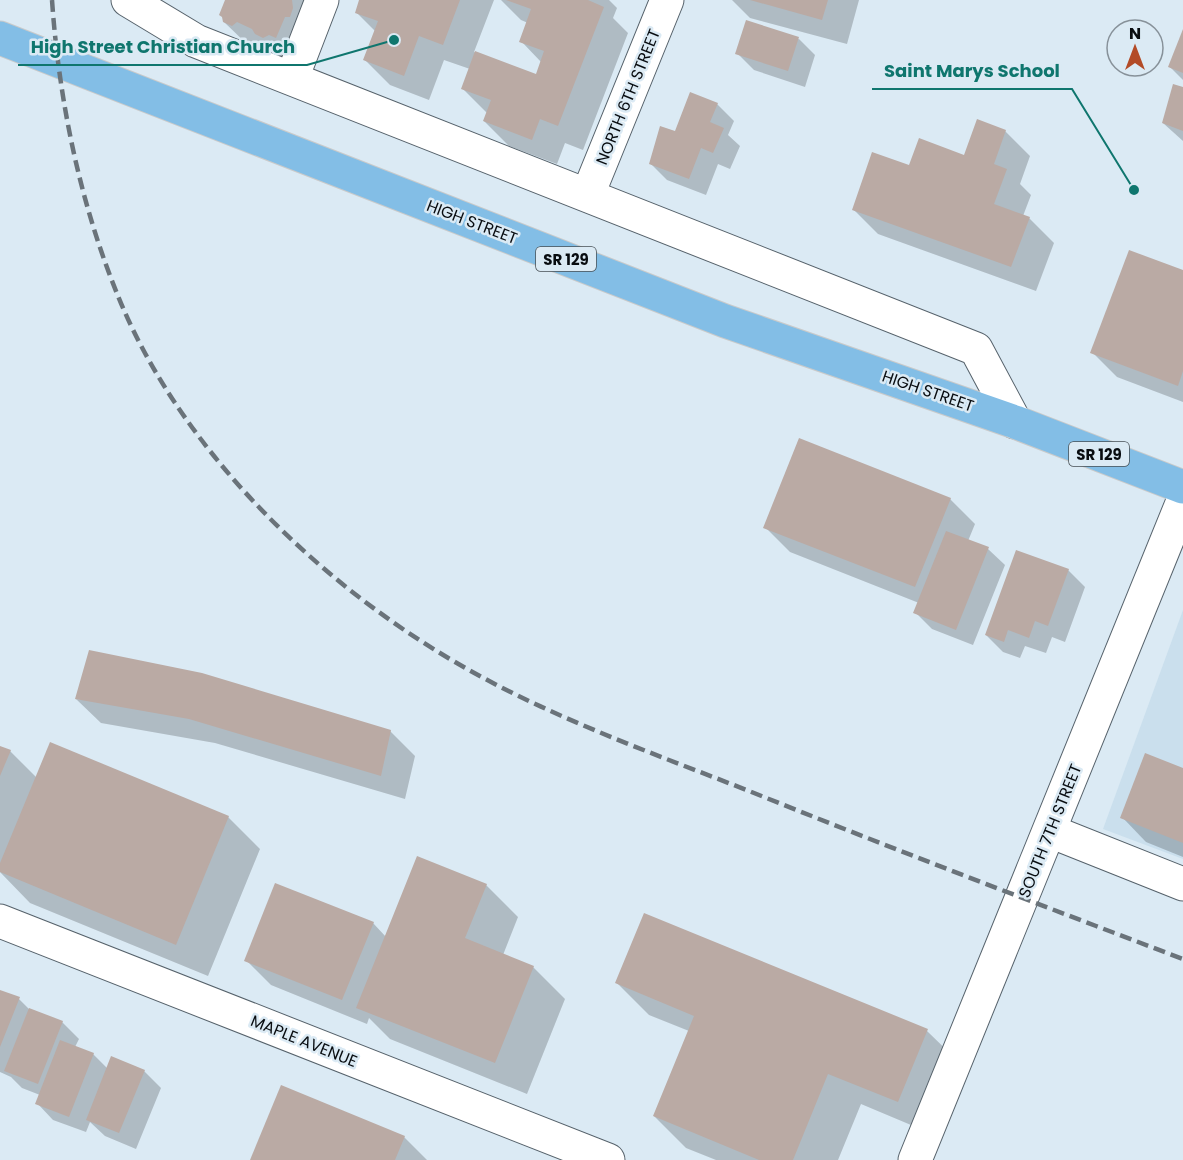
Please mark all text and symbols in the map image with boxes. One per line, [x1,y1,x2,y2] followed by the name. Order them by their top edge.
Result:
[1105,18,1165,78] north arrow
[1129,22,1141,45] text: N
[590,25,666,168] street label: NORTH 6TH STREET
[18,29,307,65] callout: High Street Christian Church
[31,34,295,59] text: High Street Christian Church
[872,53,1072,89] callout: Saint Marys School
[884,58,1060,83] text: Saint Marys School
[423,194,521,250] street label: HIGH STREET
[536,247,596,271] road number: SR 129
[879,365,977,418] street label: HIGH STREET
[1069,442,1129,466] road number: SR 129
[1013,760,1087,901] street label: SOUTH 7TH STREET
[247,1009,361,1073] street label: MAPLE AVENUE

